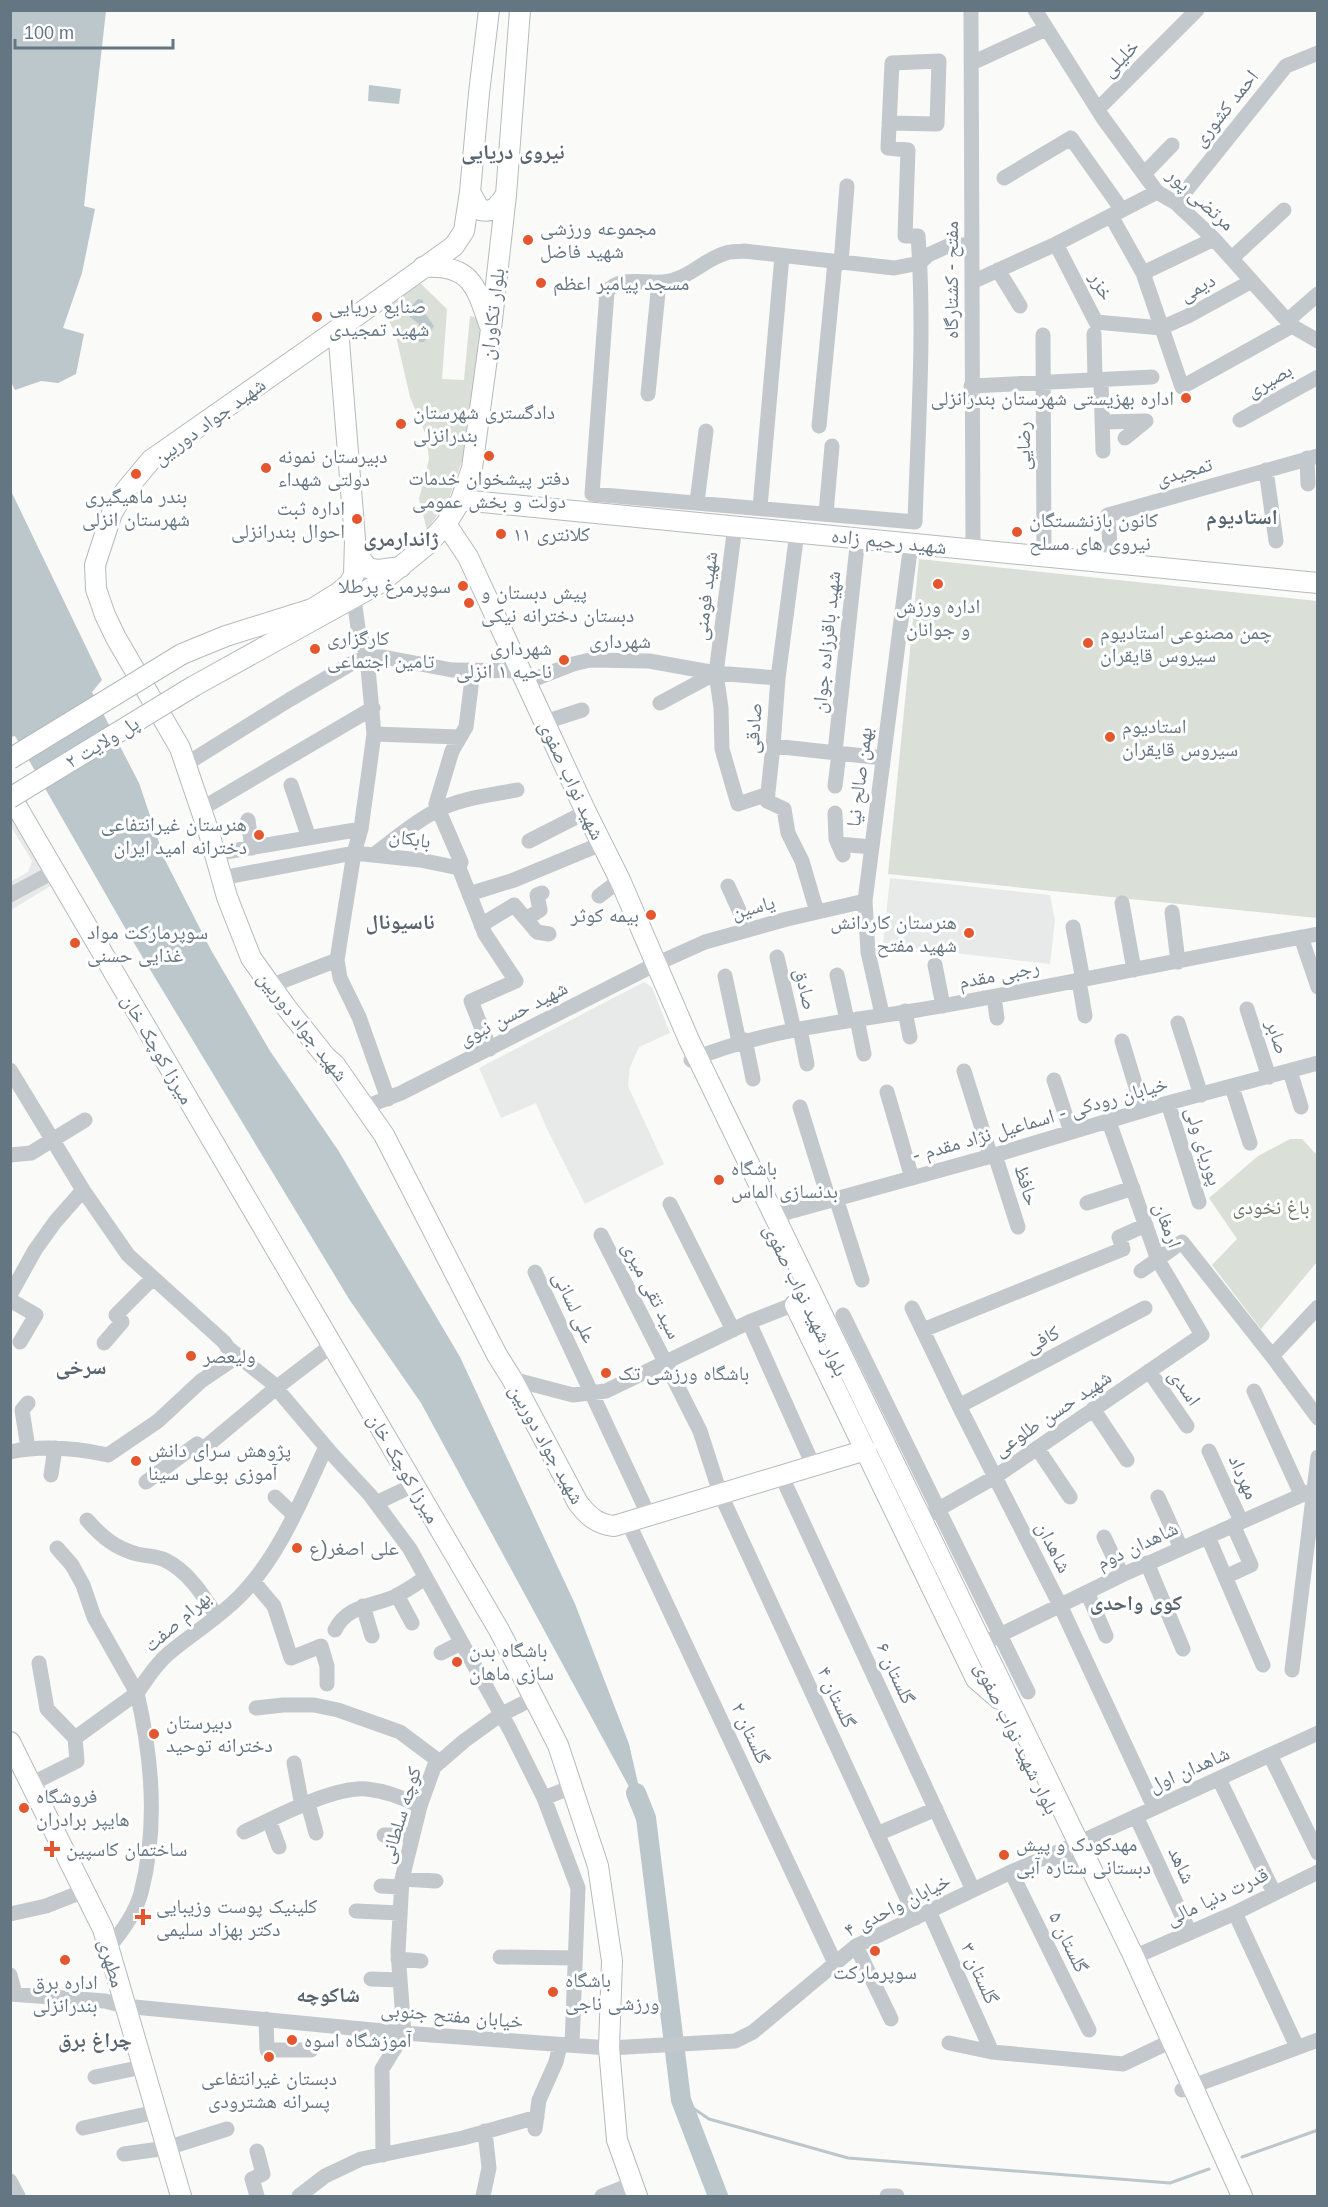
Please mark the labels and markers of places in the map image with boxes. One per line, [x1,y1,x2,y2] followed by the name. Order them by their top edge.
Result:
[540,217,656,263] place label: مجموعه ورزشی شهید فاضل
[521,233,535,247] marker: مجموعه ورزشی شهید فاضل
[553,272,689,297] place label: مسجد پیامبر اعظم
[534,276,548,290] marker: مسجد پیامبر اعظم
[329,295,430,341] place label: صنایع دریایی شهید تمجیدی
[310,310,324,324] marker: صنایع دریایی شهید تمجیدی
[931,387,1174,410] place label: اداره بهزیستی شهرستان بندرانزلی
[1179,391,1193,405] marker: اداره بهزیستی شهرستان بندرانزلی
[413,401,555,447] place label: دادگستری شهرستان بندرانزلی
[394,417,408,431] marker: دادگستری شهرستان بندرانزلی
[278,445,387,491] place label: دبیرستان نمونه دولتی شهداء
[482,449,496,463] marker: دفتر پیشخوان خدمات دولت و بخش عمومی
[259,461,273,475] marker: دبیرستان نمونه دولتی شهداء
[129,467,143,481] marker: بندر ماهیگیری شهرستان انزلی
[408,467,570,513] place label: دفتر پیشخوان خدمات دولت و بخش عمومی
[82,485,190,531] place label: بندر ماهیگیری شهرستان انزلی
[231,497,345,543] place label: اداره ثبت احوال بندرانزلی
[1029,509,1158,556] place label: کانون بازنشستگان نیروی های مسلح
[350,512,364,526] marker: اداره ثبت احوال بندرانزلی
[513,523,590,546] place label: کلانتری ۱۱
[1010,525,1024,539] marker: کانون بازنشستگان نیروی های مسلح
[494,527,508,541] marker: کلانتری ۱۱
[338,575,451,599] place label: سوپرمرغ پرطلا
[931,577,945,591] marker: اداره ورزش و جوانان
[456,579,470,593] marker: سوپرمرغ پرطلا
[481,581,634,627] place label: پیش دبستان و دبستان دخترانه نیکی
[896,595,980,641] place label: اداره ورزش و جوانان
[462,596,476,610] marker: پیش دبستان و دبستان دخترانه نیکی
[1100,621,1272,667] place label: چمن مصنوعی استادیوم سیروس قایقران
[327,627,434,673] place label: کارگزاری تامین اجتماعی
[1081,636,1095,650] marker: چمن مصنوعی استادیوم سیروس قایقران
[456,637,552,683] place label: شهرداری ناحیه ۱ انزلی
[308,642,322,656] marker: کارگزاری تامین اجتماعی
[557,653,571,667] marker: شهرداری ناحیه ۱ انزلی
[1122,715,1238,761] place label: استادیوم سیروس قایقران
[1103,730,1117,744] marker: استادیوم سیروس قایقران
[101,813,247,859] place label: هنرستان غیرانتفاعی دخترانه امید ایران
[252,828,266,842] marker: هنرستان غیرانتفاعی دخترانه امید ایران
[570,904,639,927] place label: بیمه کوثر
[644,908,658,922] marker: بیمه کوثر
[830,911,957,958] place label: هنرستان کاردانش شهید مفتح
[87,921,208,967] place label: سوپرمارکت مواد غذایی حسنی
[962,926,976,940] marker: هنرستان کاردانش شهید مفتح
[68,936,82,950] marker: سوپرمارکت مواد غذایی حسنی
[731,1157,838,1203] place label: باشگاه بدنسازی الماس
[712,1173,726,1187] marker: باشگاه بدنسازی الماس
[202,1345,256,1367] place label: ولیعصر
[184,1349,198,1363] marker: ولیعصر
[618,1362,749,1385] place label: باشگاه ورزشی تک
[599,1366,613,1380] marker: باشگاه ورزشی تک
[148,1439,291,1485] place label: پژوهش سرای دانش آموزی بوعلی سینا
[129,1454,143,1468] marker: پژوهش سرای دانش آموزی بوعلی سینا
[309,1537,399,1561] place label: علی اصغر(ع
[290,1541,304,1555] marker: علی اصغر(ع
[469,1639,554,1685] place label: باشگاه بدن سازی ماهان
[450,1655,464,1669] marker: باشگاه بدن سازی ماهان
[166,1711,273,1756] place label: دبیرستان دخترانه توحید
[147,1727,161,1741] marker: دبیرستان دخترانه توحید
[36,1785,130,1831] place label: فروشگاه هایپر برادران
[17,1801,31,1815] marker: فروشگاه هایپر برادران
[1016,1833,1151,1879] place label: مهدکودک و پیش دبستانی ستاره آبی
[66,1838,187,1861] place label: ساختمان کاسپین
[43,1840,61,1858] marker: ساختمان کاسپین
[997,1848,1011,1862] marker: مهدکودک و پیش دبستانی ستاره آبی
[156,1895,317,1941] place label: کلینیک پوست وزیبایی دکتر بهزاد سلیمی
[134,1908,152,1926] marker: کلینیک پوست وزیبایی دکتر بهزاد سلیمی
[868,1944,882,1958] marker: سوپرمارکت
[58,1953,72,1967] marker: اداره برق بندرانزلی
[833,1961,917,1984] place label: سوپرمارکت
[565,1969,659,2015] place label: باشگاه ورزشی ناجی
[32,1971,98,2017] place label: اداره برق بندرانزلی
[546,1985,560,1999] marker: باشگاه ورزشی ناجی
[304,2029,412,2051] place label: آموزشگاه اسوه
[285,2033,299,2047] marker: آموزشگاه اسوه
[262,2050,276,2064] marker: دبستان غیرانتفاعی پسرانه هشترودی
[201,2067,337,2113] place label: دبستان غیرانتفاعی پسرانه هشترودی

